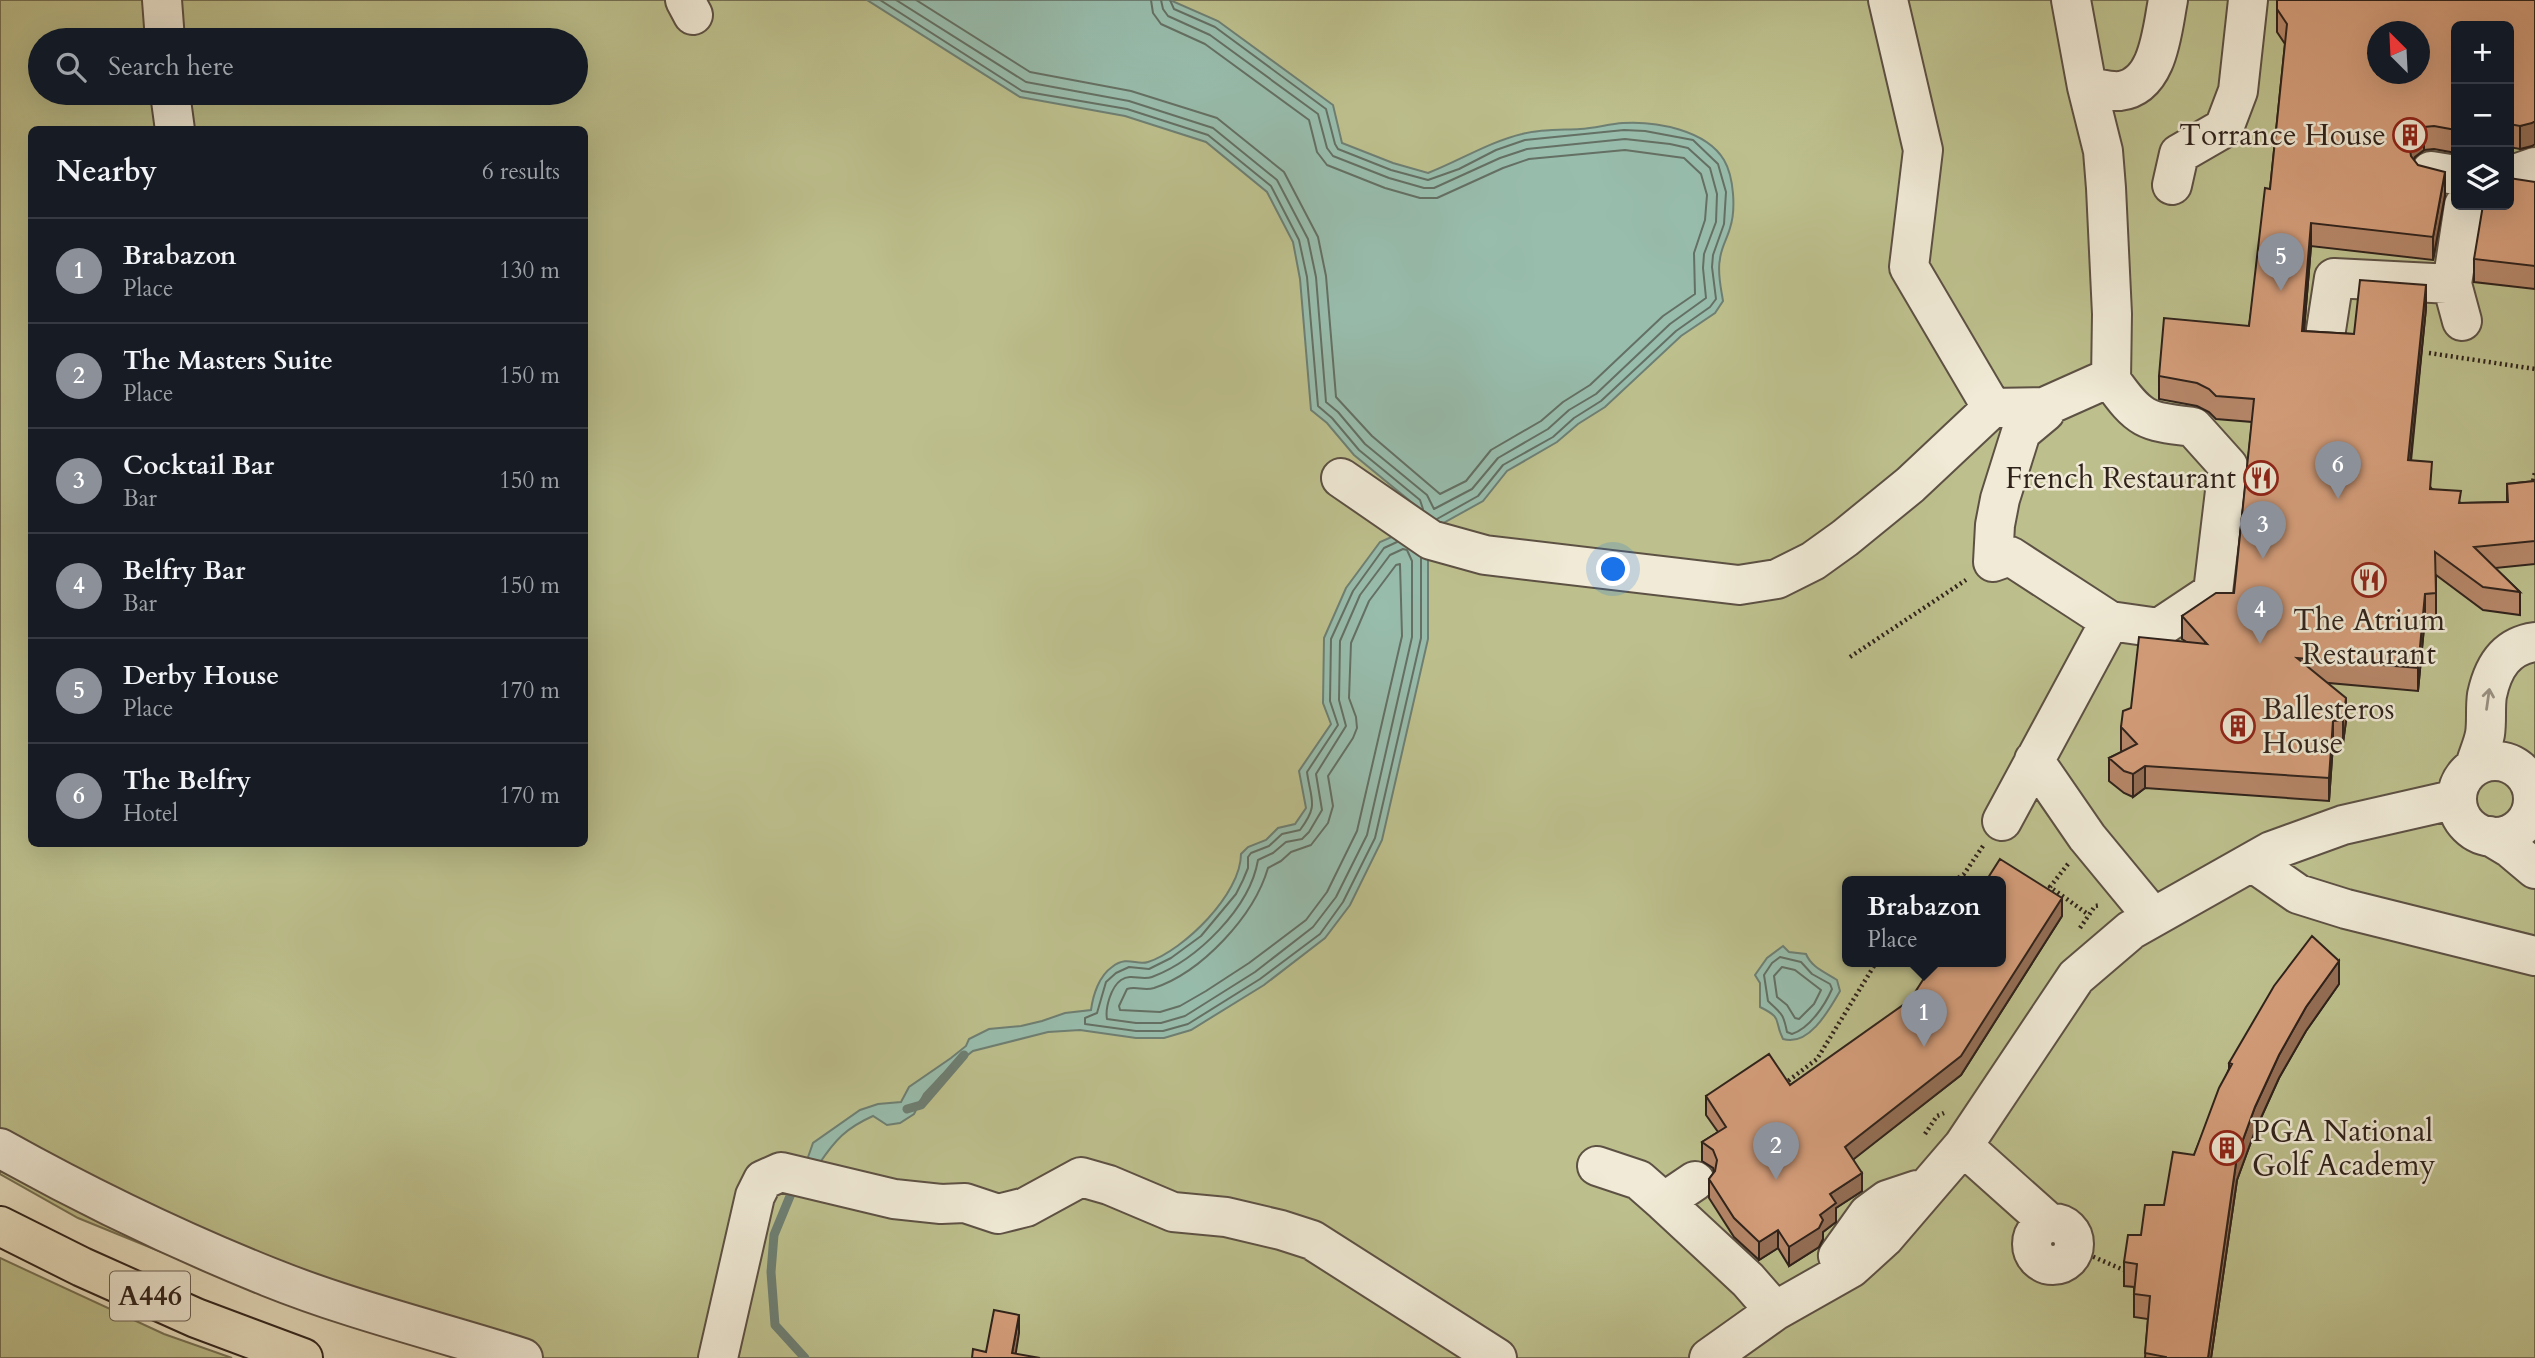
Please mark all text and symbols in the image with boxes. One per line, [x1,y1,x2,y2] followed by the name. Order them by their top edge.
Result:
[2367,21,2430,84] north arrow
[2451,21,2514,210] map controls
[2451,21,2514,84] button: +
[28,28,588,105] search box
[52,48,90,86] icon: search
[108,49,234,84] text: Search here
[2451,84,2514,147] button: −
[2179,115,2386,156] place label: Torrance House
[2391,116,2429,154] building icon: Torrance House
[2451,147,2514,210] button: layers
[56,151,157,192] text: Nearby
[482,156,560,187] text: 6 results
[2258,233,2304,291] pin: 5
[123,238,236,273] text: Brabazon
[73,255,85,286] text: 1
[499,255,560,286] text: 130 m
[123,273,173,304] text: Place
[123,343,333,378] text: The Masters Suite
[73,360,85,391] text: 2
[499,360,560,391] text: 150 m
[123,378,173,409] text: Place
[2315,441,2361,499] pin: 6
[123,448,274,483] text: Cocktail Bar
[2005,458,2237,499] place label: French Restaurant
[2242,459,2280,497] restaurant icon: French Restaurant
[73,465,85,496] text: 3
[499,465,560,496] text: 150 m
[123,483,157,514] text: Bar
[2240,501,2286,559] pin: 3
[1596,552,1630,586] your location
[123,553,246,588] text: Belfry Bar
[2350,561,2388,599] restaurant icon: The Atrium Restaurant
[73,570,85,601] text: 4
[499,570,560,601] text: 150 m
[2237,586,2283,644] pin: 4
[123,588,157,619] text: Bar
[2293,600,2446,675] place label: The Atrium Restaurant
[123,658,279,693] text: Derby House
[73,675,85,706] text: 5
[499,675,560,706] text: 170 m
[2482,688,2495,711] one-way arrow
[2262,689,2395,764] place label: Ballesteros House
[123,693,173,724] text: Place
[2219,707,2257,745] building icon: Ballesteros House
[123,763,251,798] text: The Belfry
[73,780,85,811] text: 6
[499,780,560,811] text: 170 m
[123,798,178,829] text: Hotel
[1842,876,2006,967] popup
[1867,889,1981,924] text: Brabazon
[1867,924,1918,955] text: Place
[1901,989,1947,1047] pin: 1
[2252,1111,2436,1186] place label: PGA National Golf Academy
[1753,1122,1799,1180] pin: 2
[2208,1129,2246,1167] building icon: PGA National Golf Academy
[110,1272,190,1320] road number: A446

